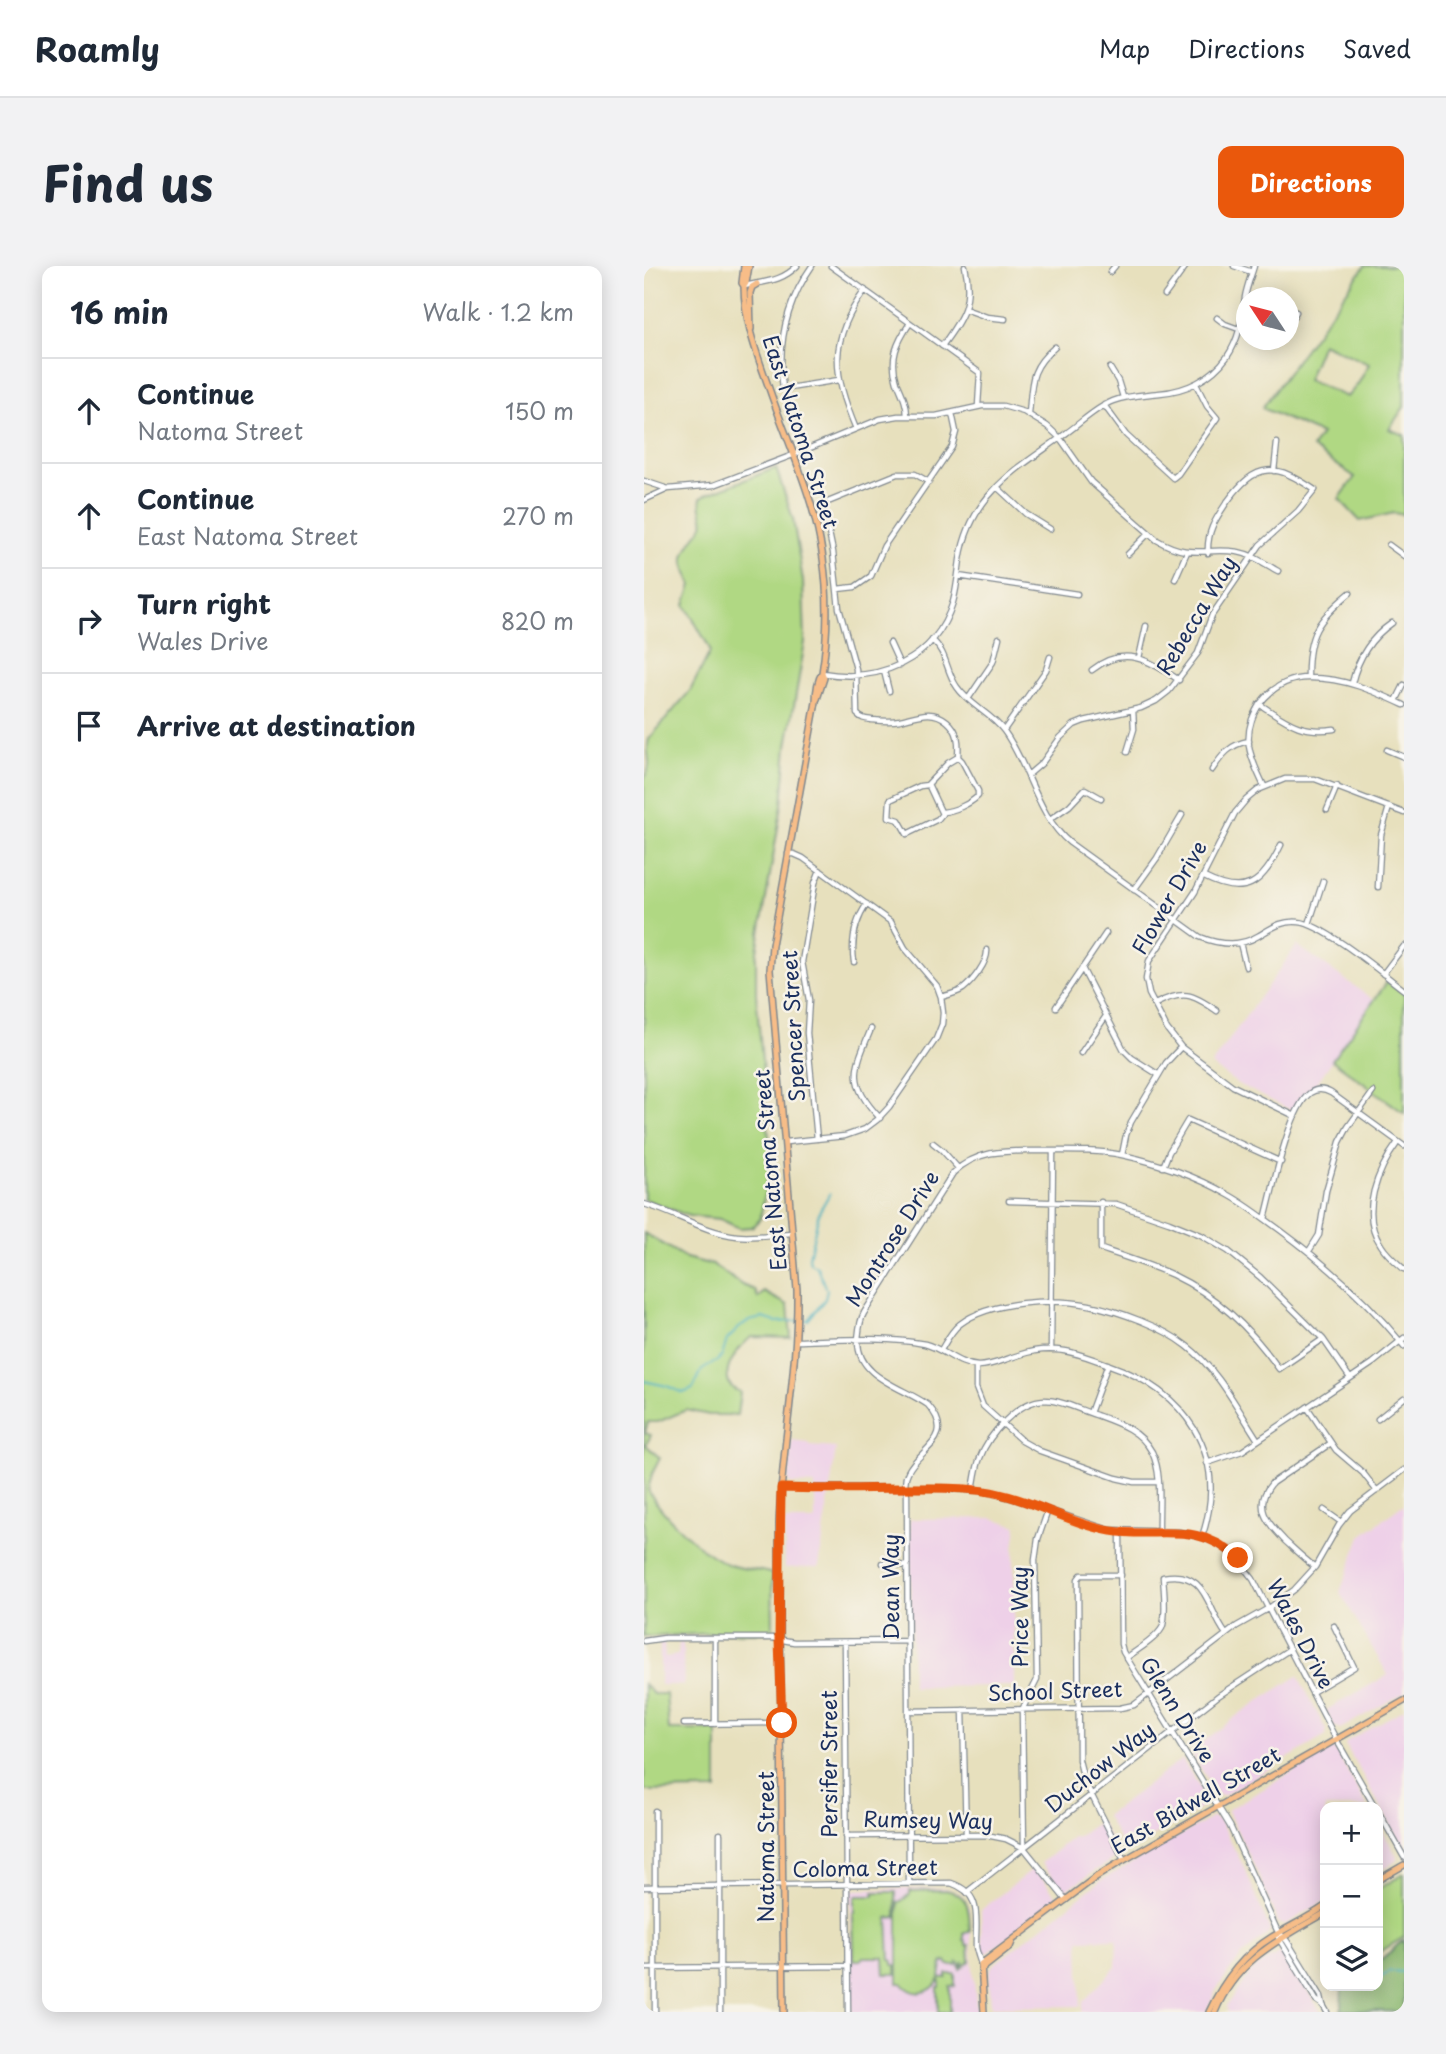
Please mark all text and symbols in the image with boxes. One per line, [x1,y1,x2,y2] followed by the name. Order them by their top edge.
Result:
[35,23,160,73] text: Roamly
[1099,30,1150,66] text: Map
[1188,30,1305,66] text: Directions
[1343,30,1411,66] text: Saved
[42,145,213,219] text: Find us
[1218,146,1404,218] button: Directions
[1236,287,1299,350] north arrow
[70,289,169,334] text: 16 min
[422,294,574,329] text: Walk · 1.2 km
[755,330,848,532] street label: East Natoma Street
[137,374,254,413] text: Continue
[70,392,108,430] icon: ahead
[505,393,574,428] text: 150 m
[137,413,303,448] text: Natoma Street
[137,479,254,518] text: Continue
[70,497,108,535] icon: ahead
[502,498,574,533] text: 270 m
[137,518,358,553] text: East Natoma Street
[1147,549,1244,681] street label: Rebecca Way
[137,584,271,623] text: Turn right
[70,602,108,640] icon: right
[501,603,574,638] text: 820 m
[137,623,268,658] text: Wales Drive
[137,706,416,745] text: Arrive at destination
[70,707,108,745] icon: arrive
[1123,834,1214,960] street label: Flower Drive
[772,950,812,1103] street label: Spencer Street
[744,1068,794,1272] street label: East Natoma Street
[837,1164,946,1312] street label: Montrose Drive
[874,1534,906,1640] street label: Dean Way
[1222,1542,1253,1573] route end
[1003,1566,1035,1668] street label: Price Way
[1260,1572,1343,1694] street label: Wales Drive
[1133,1650,1224,1768] street label: Glenn Drive
[987,1672,1123,1708] street label: School Street
[812,1690,844,1838] street label: Persifer Street
[766,1707,797,1738] route start
[1037,1713,1161,1820] street label: Duchow Way
[1104,1738,1286,1861] street label: East Bidwell Street
[749,1771,781,1923] street label: Natoma Street
[863,1802,993,1836] street label: Rumsey Way
[1320,1802,1383,1991] map controls
[1320,1802,1383,1865] button: +
[792,1850,938,1884] street label: Coloma Street
[1320,1865,1383,1928] button: −
[1320,1928,1383,1991] button: layers

